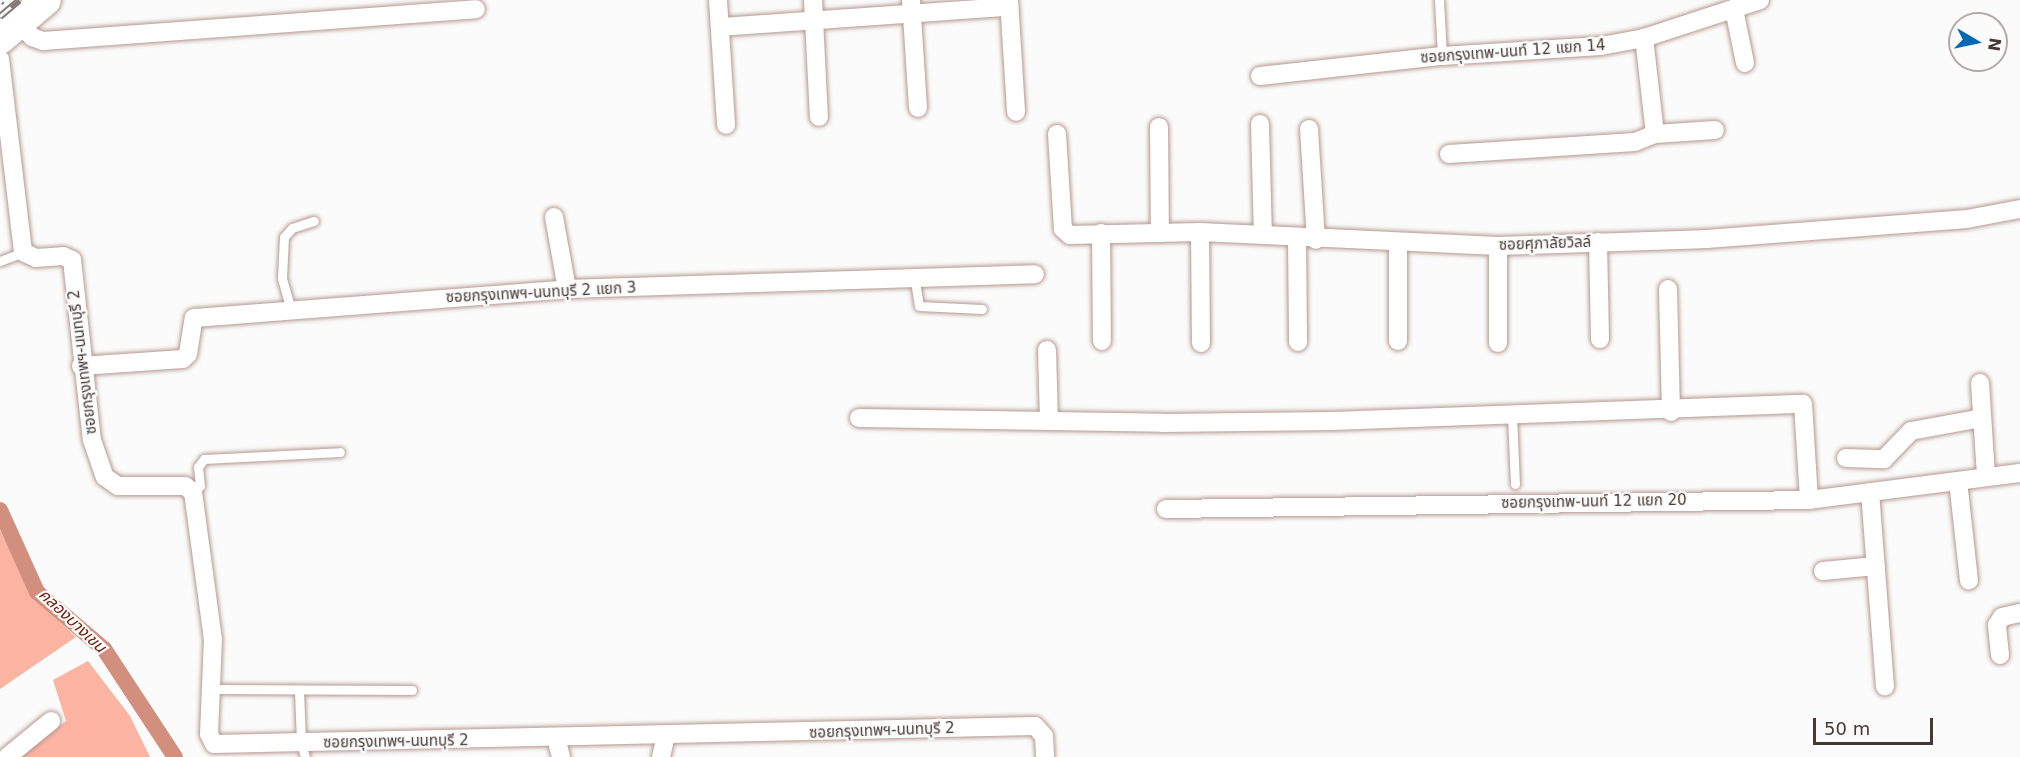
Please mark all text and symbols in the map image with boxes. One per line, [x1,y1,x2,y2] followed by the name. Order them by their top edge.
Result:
[1948,12,2008,72] north arrow
[1984,36,2005,53] text: N
[1420,37,1606,67] street label: ซอยกรุงเทพ-นนท์ 12 แยก 14
[1499,233,1591,255] street label: ซอยศุภาลัยวิลล์
[445,279,637,307] street label: ซอยกรุงเทพฯ-นนทบุรี 2 แยก 3
[65,289,101,435] street label: ซอยกรุงเทพฯ-นนทบุรี 2
[1501,491,1687,513] street label: ซอยกรุงเทพ-นนท์ 12 แยก 20
[35,585,109,657] water label: คลองบางเขน
[1816,706,1936,744] scale bar
[1824,718,1870,739] text: 50 m
[809,719,955,743] street label: ซอยกรุงเทพฯ-นนทบุรี 2
[323,732,469,752] street label: ซอยกรุงเทพฯ-นนทบุรี 2

